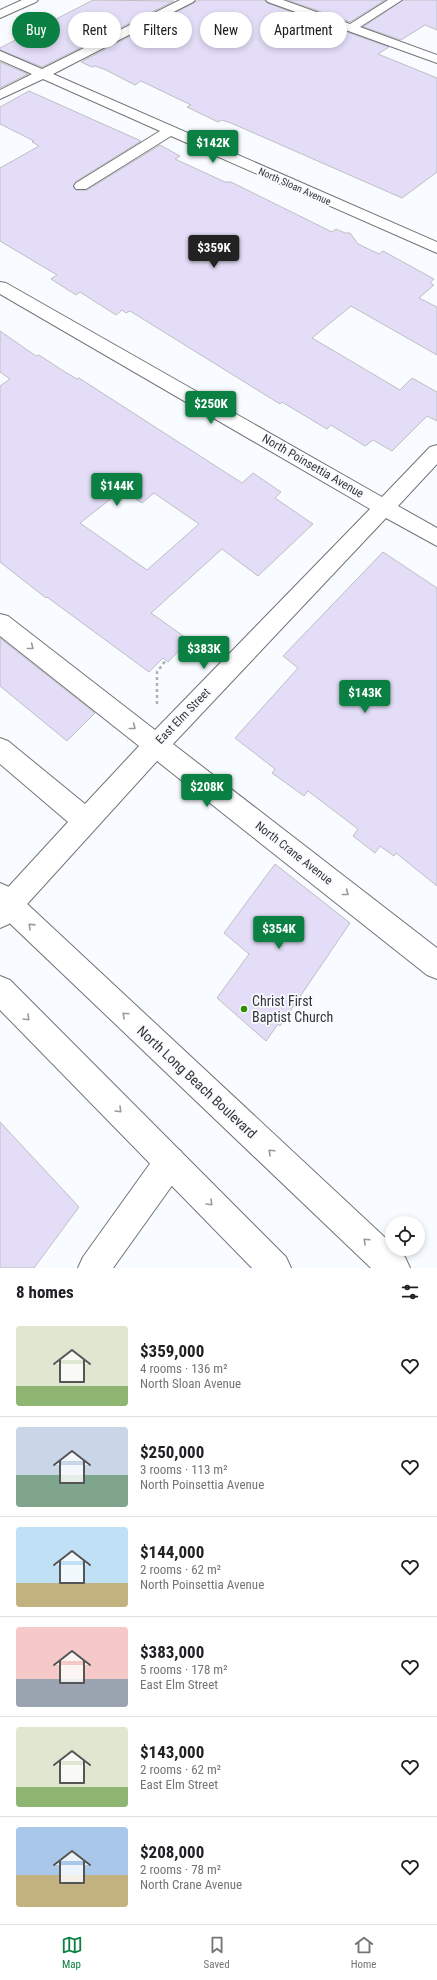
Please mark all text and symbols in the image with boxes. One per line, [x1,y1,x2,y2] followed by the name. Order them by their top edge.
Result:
[12,12,60,48] chip: Buy
[68,12,121,48] chip: Rent
[129,12,192,48] chip: Filters
[200,12,252,48] chip: New
[260,12,347,48] chip: Apartment
[185,130,241,164] pin: $142K
[196,135,230,150] text: $142K
[257,166,333,207] street label: North Sloan Avenue
[186,235,242,269] pin: $359K
[197,240,231,255] text: $359K
[183,391,239,425] pin: $250K
[194,396,228,411] text: $250K
[260,431,366,501] street label: North Poinsettia Avenue
[89,473,145,507] pin: $144K
[100,478,134,493] text: $144K
[176,636,232,670] pin: $383K
[187,641,221,656] text: $383K
[26,642,33,649] one-way arrow
[337,680,393,714] pin: $143K
[153,685,213,747] street label: East Elm Street
[348,685,382,700] text: $143K
[129,722,136,729] one-way arrow
[179,774,235,808] pin: $208K
[190,779,224,794] text: $208K
[253,818,336,888] street label: North Crane Avenue
[341,889,348,896] one-way arrow
[251,916,307,950] pin: $354K
[262,921,296,936] text: $354K
[28,923,36,930] one-way arrow
[252,993,333,1025] place label: Christ First Baptist Church
[239,1004,249,1014] marker: Christ First Baptist Church
[23,1013,30,1021] one-way arrow
[123,1013,130,1020] one-way arrow
[134,1023,260,1141] street label: North Long Beach Boulevard
[114,1105,122,1113] one-way arrow
[268,1149,276,1157] one-way arrow
[205,1198,213,1206] one-way arrow
[385,1216,425,1256] map controls
[385,1216,425,1256] button: locate
[363,1239,370,1246] one-way arrow
[399,1281,421,1303] icon: filters
[16,1282,74,1302] text: 8 homes
[140,1341,204,1361] text: $359,000
[48,1342,96,1390] icon: home
[399,1355,421,1377] icon: heart
[140,1361,227,1376] text: 4 rooms · 136 m²
[140,1376,241,1391] text: North Sloan Avenue
[140,1442,204,1462] text: $250,000
[48,1443,96,1491] icon: home
[399,1456,421,1478] icon: heart
[140,1462,227,1477] text: 3 rooms · 113 m²
[140,1477,264,1492] text: North Poinsettia Avenue
[140,1542,204,1562] text: $144,000
[48,1543,96,1591] icon: home
[399,1556,421,1578] icon: heart
[140,1562,221,1577] text: 2 rooms · 62 m²
[140,1577,264,1592] text: North Poinsettia Avenue
[140,1642,204,1662] text: $383,000
[48,1643,96,1691] icon: home
[399,1656,421,1678] icon: heart
[140,1662,227,1677] text: 5 rooms · 178 m²
[140,1677,218,1692] text: East Elm Street
[140,1742,204,1762] text: $143,000
[48,1743,96,1791] icon: home
[399,1756,421,1778] icon: heart
[140,1762,221,1777] text: 2 rooms · 62 m²
[140,1777,218,1792] text: East Elm Street
[140,1842,204,1862] text: $208,000
[48,1843,96,1891] icon: home
[399,1856,421,1878] icon: heart
[140,1862,221,1877] text: 2 rooms · 78 m²
[140,1877,242,1892] text: North Crane Avenue
[61,1934,83,1971] tab: Map
[204,1934,230,1971] tab: Saved
[351,1934,376,1971] tab: Home

